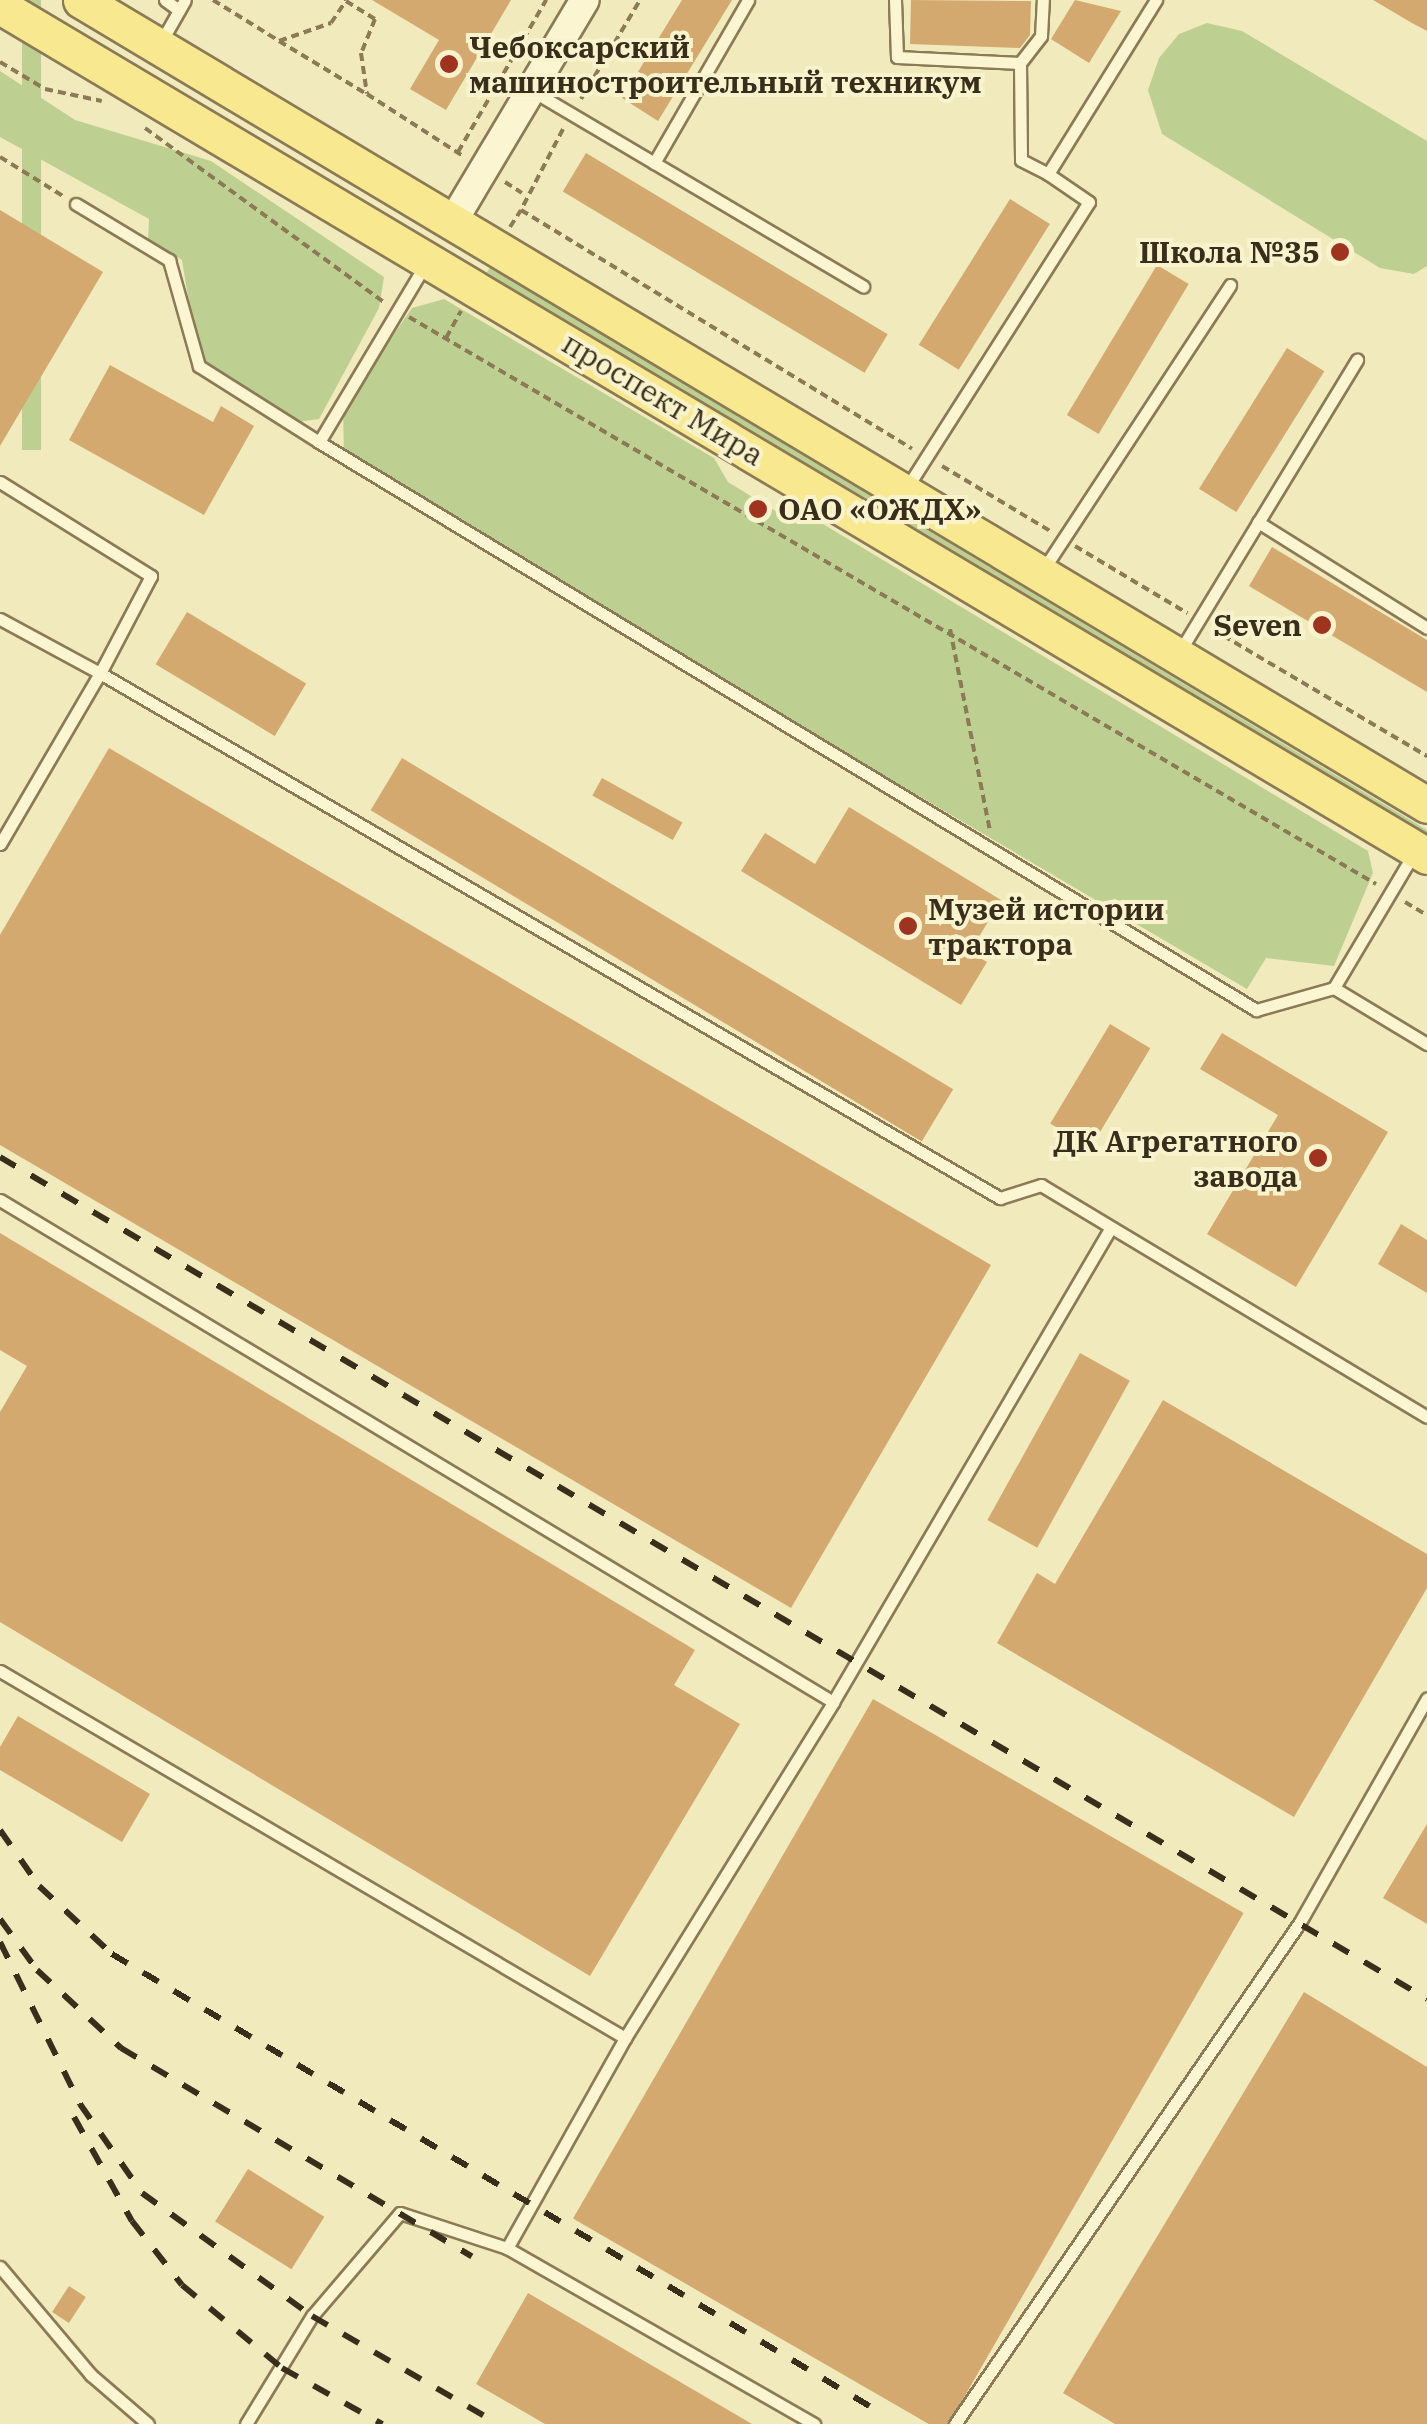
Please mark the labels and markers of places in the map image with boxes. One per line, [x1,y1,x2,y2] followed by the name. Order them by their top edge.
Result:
[469,29,982,100] place label: Чебоксарский машиностроительный техникум
[438,53,460,75] marker: Чебоксарский машиностроительный техникум
[1139,234,1320,270] place label: Школа №35
[1329,241,1351,263] marker: Школа №35
[778,491,981,527] place label: ОАО «ОЖДХ»
[747,498,769,520] marker: ОАО «ОЖДХ»
[1213,607,1302,643] place label: Seven
[1311,614,1333,636] marker: Seven
[928,891,1164,962] place label: Музей истории трактора
[897,915,919,937] marker: Музей истории трактора
[1053,1123,1298,1194] place label: ДК Агрегатного завода
[1307,1147,1329,1169] marker: ДК Агрегатного завода

